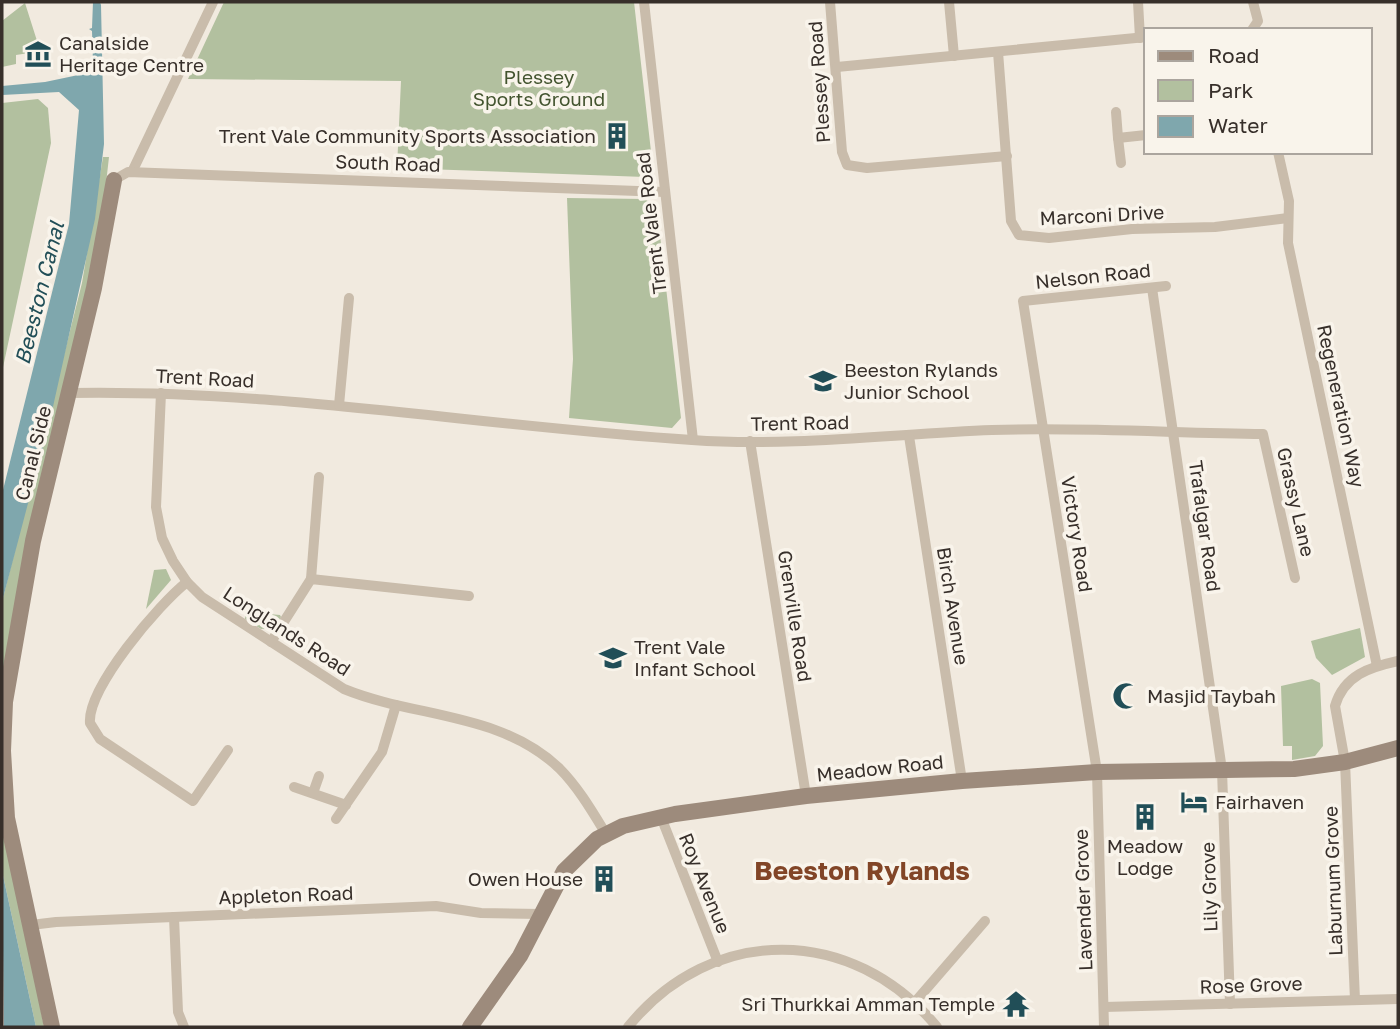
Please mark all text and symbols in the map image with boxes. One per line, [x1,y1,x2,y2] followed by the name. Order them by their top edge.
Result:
[803,20,834,144] street label: Plessey Road
[1144,28,1372,154] legend
[59,31,204,76] place label: Canalside Heritage Centre
[23,39,53,69] museum icon: Canalside Heritage Centre
[1208,42,1259,68] text: Road
[473,65,605,110] park label: Plessey Sports Ground
[1208,77,1254,103] text: Park
[1208,112,1268,138] text: Water
[602,121,632,151] building icon: Trent Vale Community Sports Association
[219,124,596,147] place label: Trent Vale Community Sports Association
[335,149,441,176] street label: South Road
[630,151,671,295] street label: Trent Vale Road
[1039,200,1165,229] street label: Marconi Drive
[9,217,70,367] water label: Beeston Canal
[1034,258,1152,293] street label: Nelson Road
[1313,322,1370,490] street label: Regeneration Way
[844,358,998,403] place label: Beeston Rylands Junior School
[155,363,255,392] street label: Trent Road
[808,366,838,396] school or university icon: Beeston Rylands Junior School
[10,403,55,503] street label: Canal Side
[750,410,850,435] street label: Trent Road
[1273,445,1320,559] street label: Grassy Lane
[1185,459,1226,593] street label: Trafalgar Road
[1057,474,1098,594] street label: Victory Road
[933,545,974,666] street label: Birch Avenue
[774,548,817,683] street label: Grenville Road
[219,581,355,680] street label: Longlands Road
[634,635,756,680] place label: Trent Vale Infant School
[598,643,628,673] school or university icon: Trent Vale Infant School
[1111,681,1141,711] mosque icon: Masjid Taybah
[1147,684,1276,707] place label: Masjid Taybah
[815,749,945,786] street label: Meadow Road
[1179,787,1209,817] hotel icon: Fairhaven
[1215,790,1304,813] place label: Fairhaven
[1130,802,1160,832] building icon: Meadow Lodge
[1318,806,1347,956] street label: Laburnum Grove
[675,829,736,936] street label: Roy Avenue
[1069,829,1096,971] street label: Lavender Grove
[1107,834,1183,879] place label: Meadow Lodge
[1195,842,1222,932] street label: Lily Grove
[754,855,970,886] district label: Beeston Rylands
[589,864,619,894] building icon: Owen House
[468,867,583,890] place label: Owen House
[218,881,354,908] street label: Appleton Road
[1199,971,1303,998] street label: Rose Grove
[1001,989,1031,1019] temple icon: Sri Thurkkai Amman Temple
[741,992,995,1015] place label: Sri Thurkkai Amman Temple

